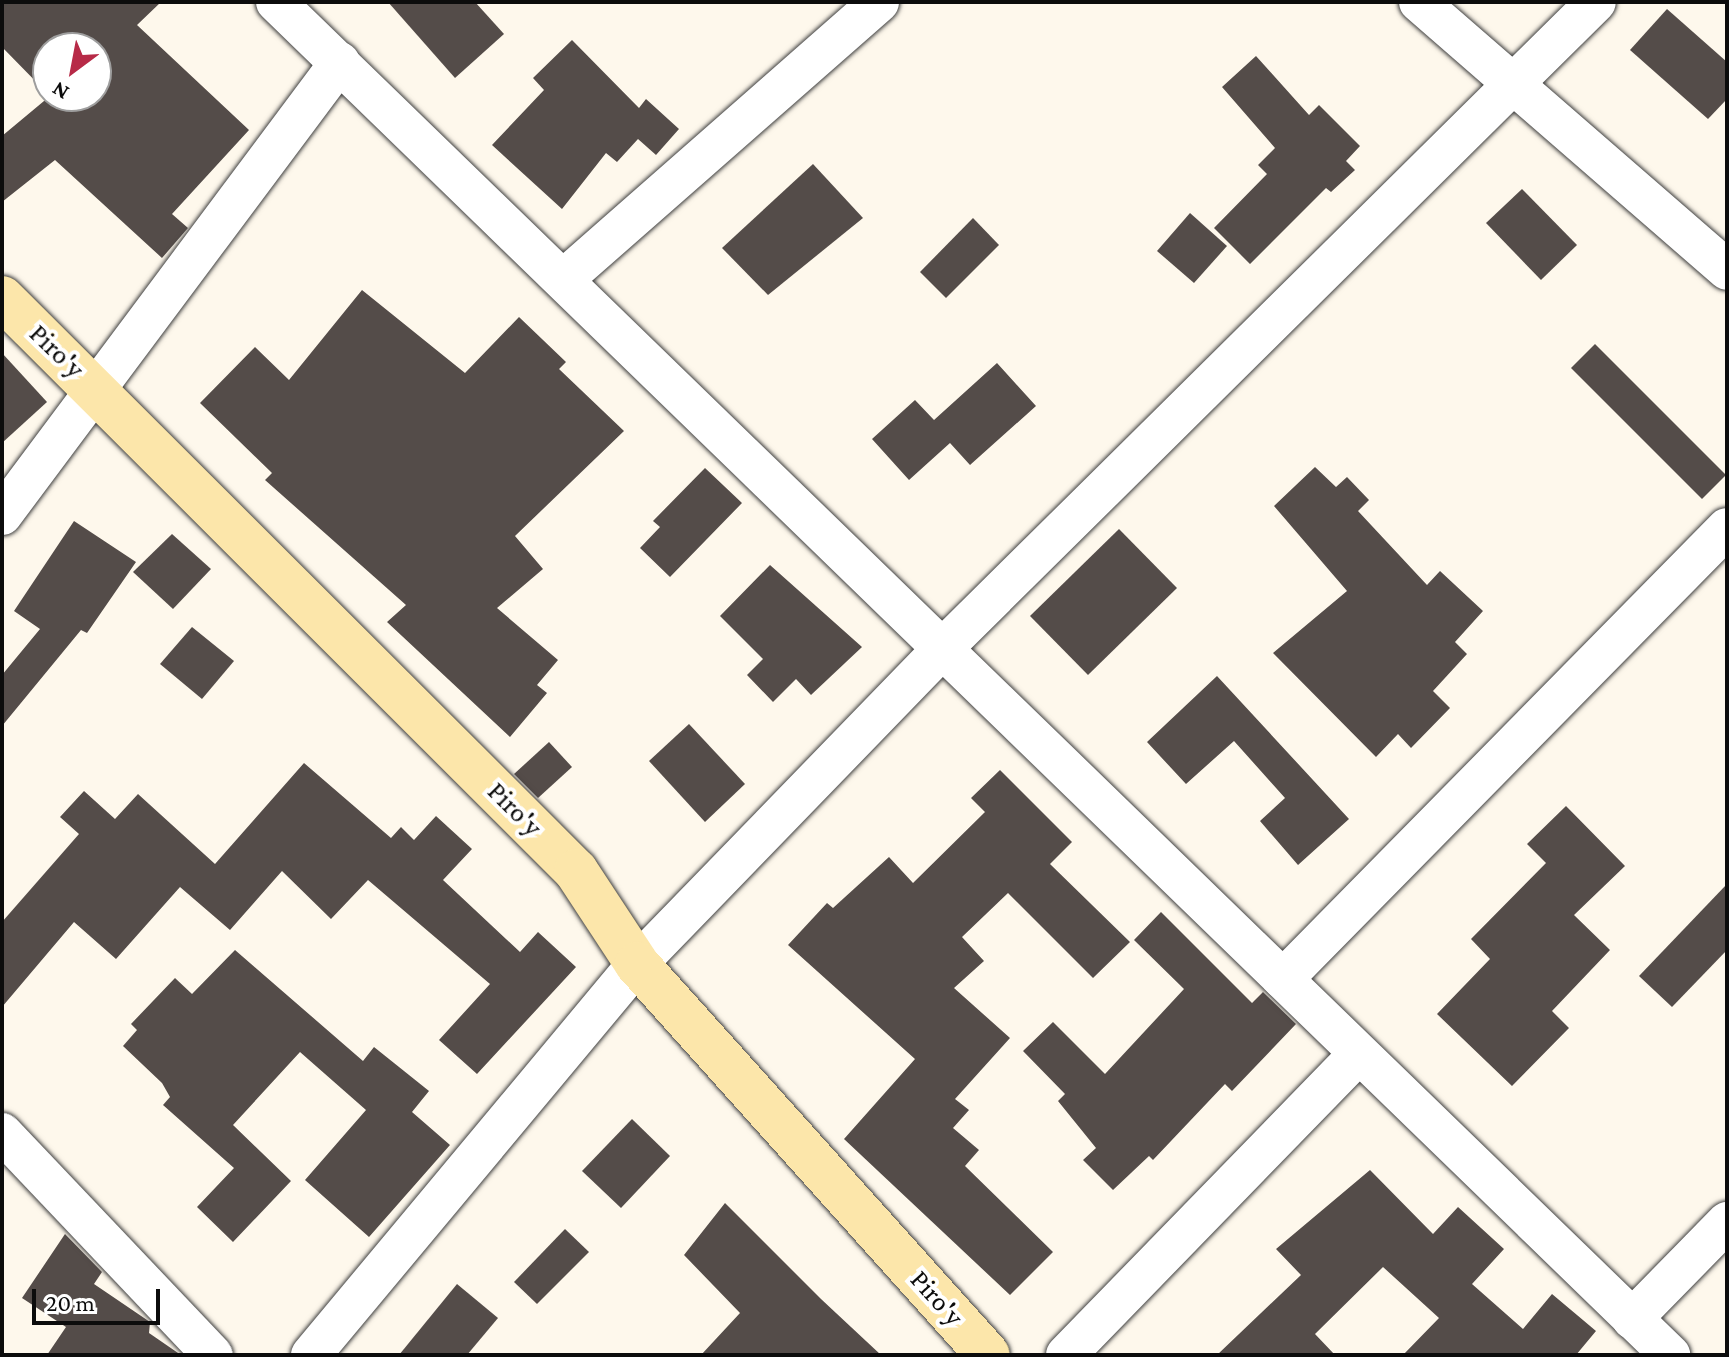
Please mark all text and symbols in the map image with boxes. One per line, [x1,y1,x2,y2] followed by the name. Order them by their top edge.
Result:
[32,32,112,112] north arrow
[47,77,73,106] text: N
[22,317,92,385] street label: Piro'y
[481,775,549,843] street label: Piro'y
[903,1263,971,1333] street label: Piro'y
[36,1273,164,1323] scale bar
[46,1289,95,1316] text: 20 m

